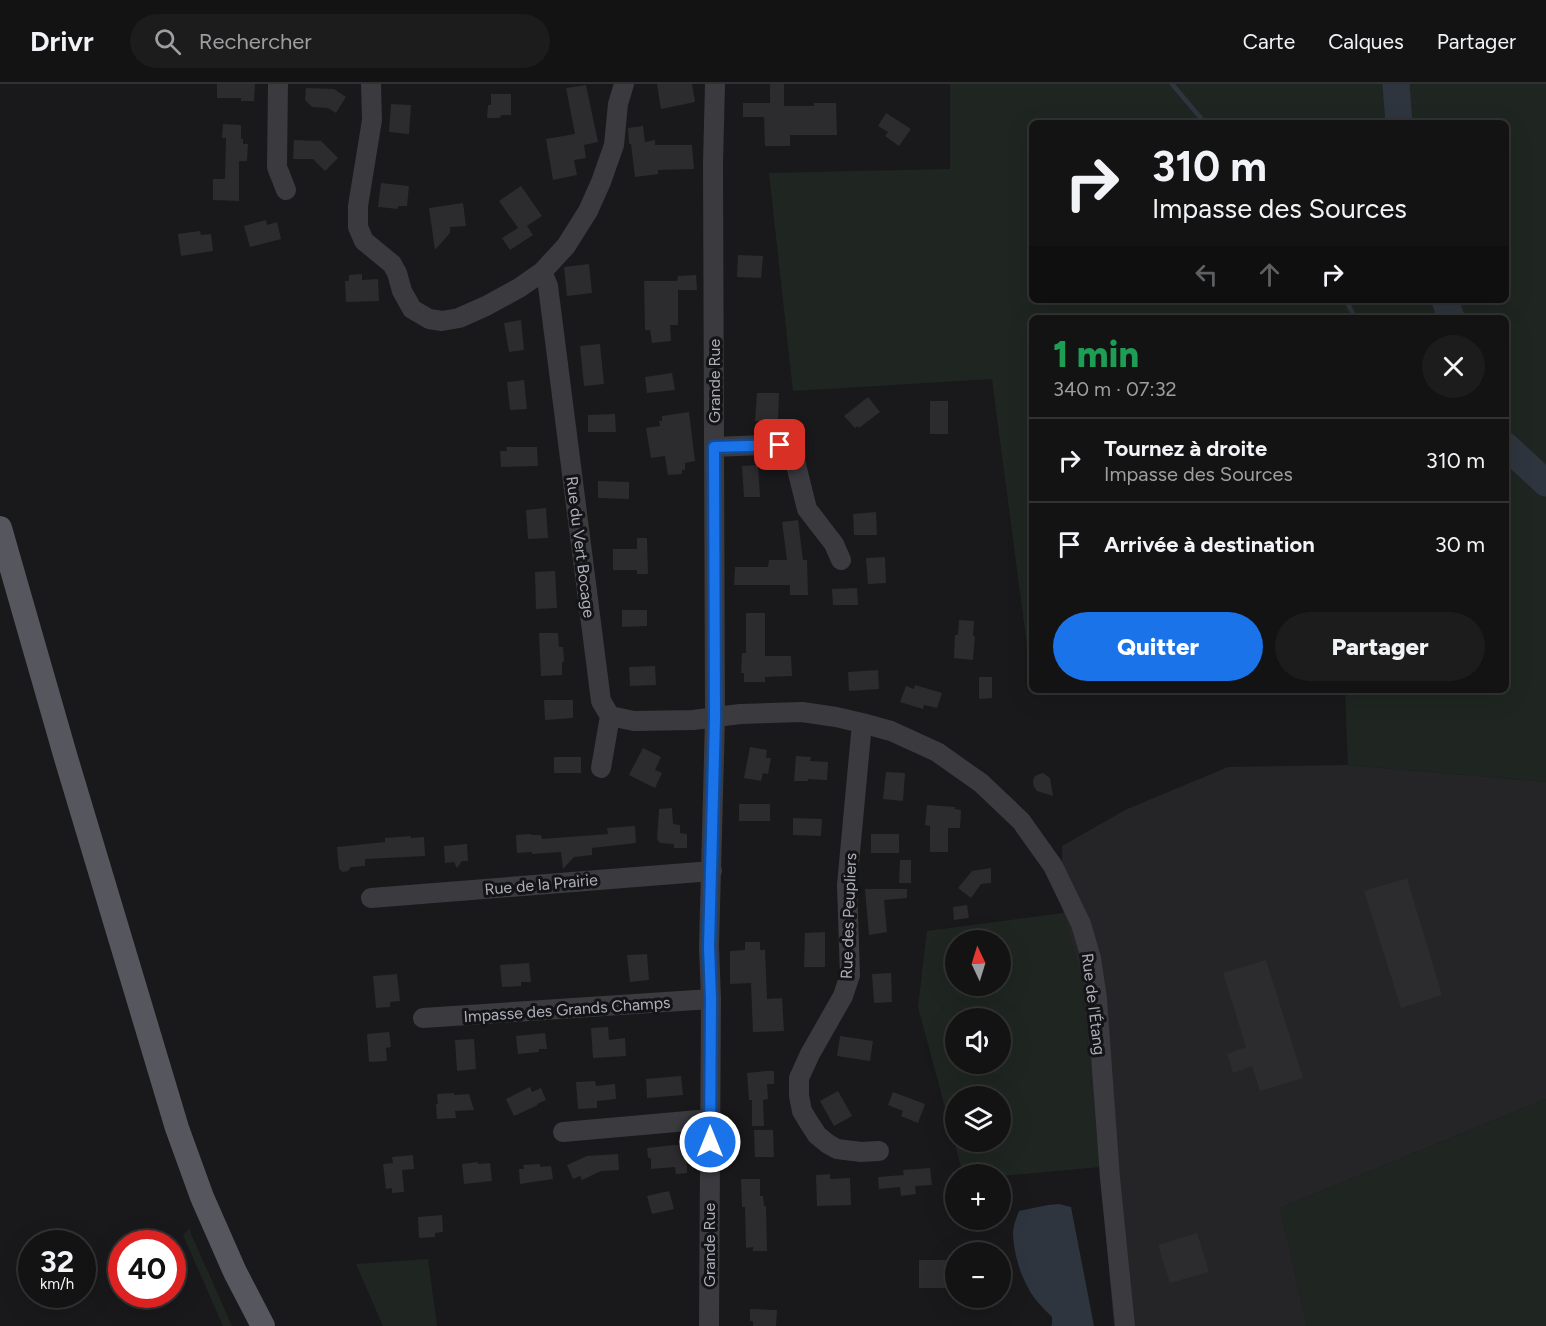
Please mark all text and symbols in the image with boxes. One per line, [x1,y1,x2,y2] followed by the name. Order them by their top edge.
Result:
[130,14,550,68] search box
[30,24,94,58] text: Drivr
[151,25,184,58] icon: search
[199,28,312,55] text: Rechercher
[1243,29,1295,54] text: Carte
[1328,29,1404,54] text: Calques
[1437,29,1516,54] text: Partager
[1152,141,1267,192] text: 310 m
[1053,144,1131,222] icon: right
[1152,192,1407,225] text: Impasse des Sources
[1190,258,1223,291] icon: left
[1253,258,1286,291] icon: ahead
[1316,258,1349,291] icon: right
[1053,333,1139,376] text: 1 min
[1422,335,1485,398] button: close
[705,339,724,423] street label: Grande Rue
[1053,377,1177,401] text: 340 m · 07:32
[754,419,805,470] pin
[763,428,796,461] icon: arrive
[1104,435,1267,462] text: Tournez à droite
[1053,444,1086,477] icon: right
[1426,447,1485,474] text: 310 m
[1104,462,1293,486] text: Impasse des Sources
[562,475,599,619] street label: Rue du Vert Bocage
[1053,528,1086,561] icon: arrive
[1104,531,1315,558] text: Arrivée à destination
[1435,531,1485,558] text: 30 m
[1053,612,1263,681] button: Quitter
[1275,612,1485,681] button: Partager
[837,853,860,979] street label: Rue des Peupliers
[484,870,599,899] street label: Rue de la Prairie
[945,930,1011,996] north arrow
[945,930,1011,1308] map controls
[1078,952,1109,1056] street label: Rue de l'Étang
[463,993,671,1026] street label: Impasse des Grands Champs
[945,1008,1011,1074] button: sound
[945,1086,1011,1152] button: layers
[678,1110,742,1174] position arrow
[945,1164,1011,1230] button: +
[700,1203,719,1287] street label: Grande Rue
[108,1230,186,1308] speed limit sign: 40
[945,1242,1011,1308] button: −
[40,1243,74,1280] text: 32
[40,1275,74,1293] text: km/h

